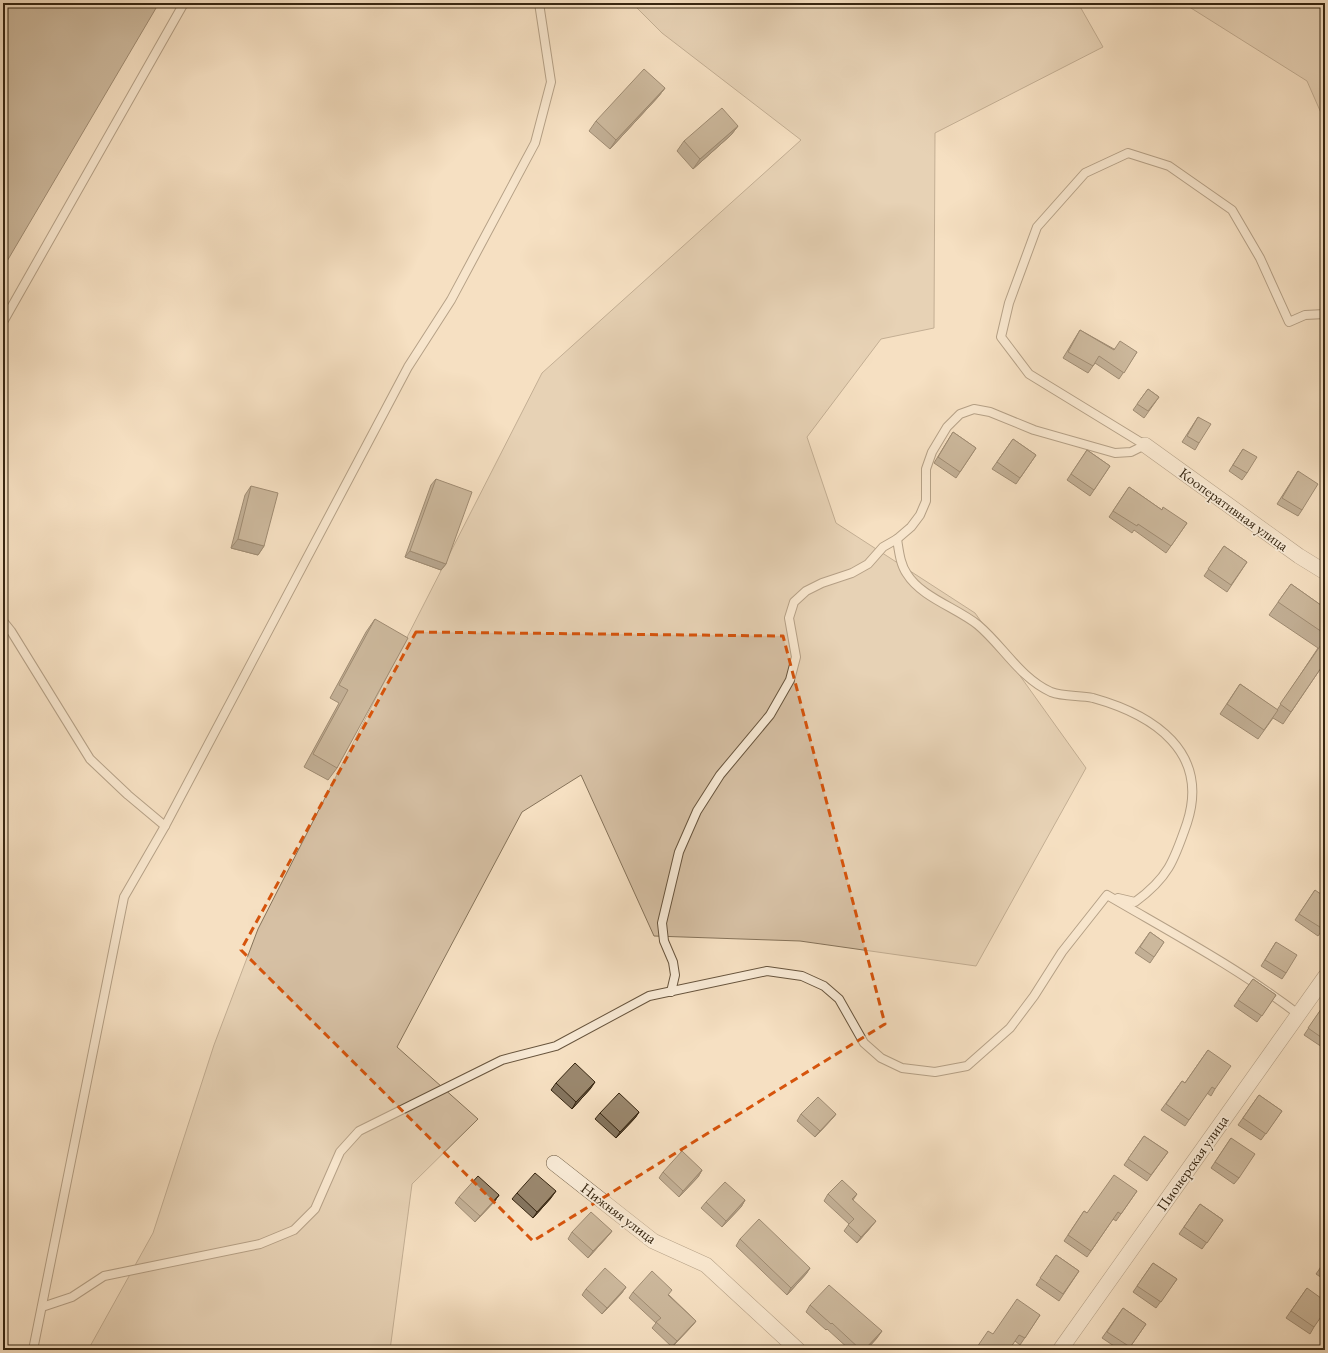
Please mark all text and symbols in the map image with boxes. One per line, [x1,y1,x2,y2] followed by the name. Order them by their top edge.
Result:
[1176,463,1292,555] street label: Кооперативная улица
[1152,1111,1232,1215] street label: Пионерская улица
[577,1178,661,1248] street label: Нижняя улица

